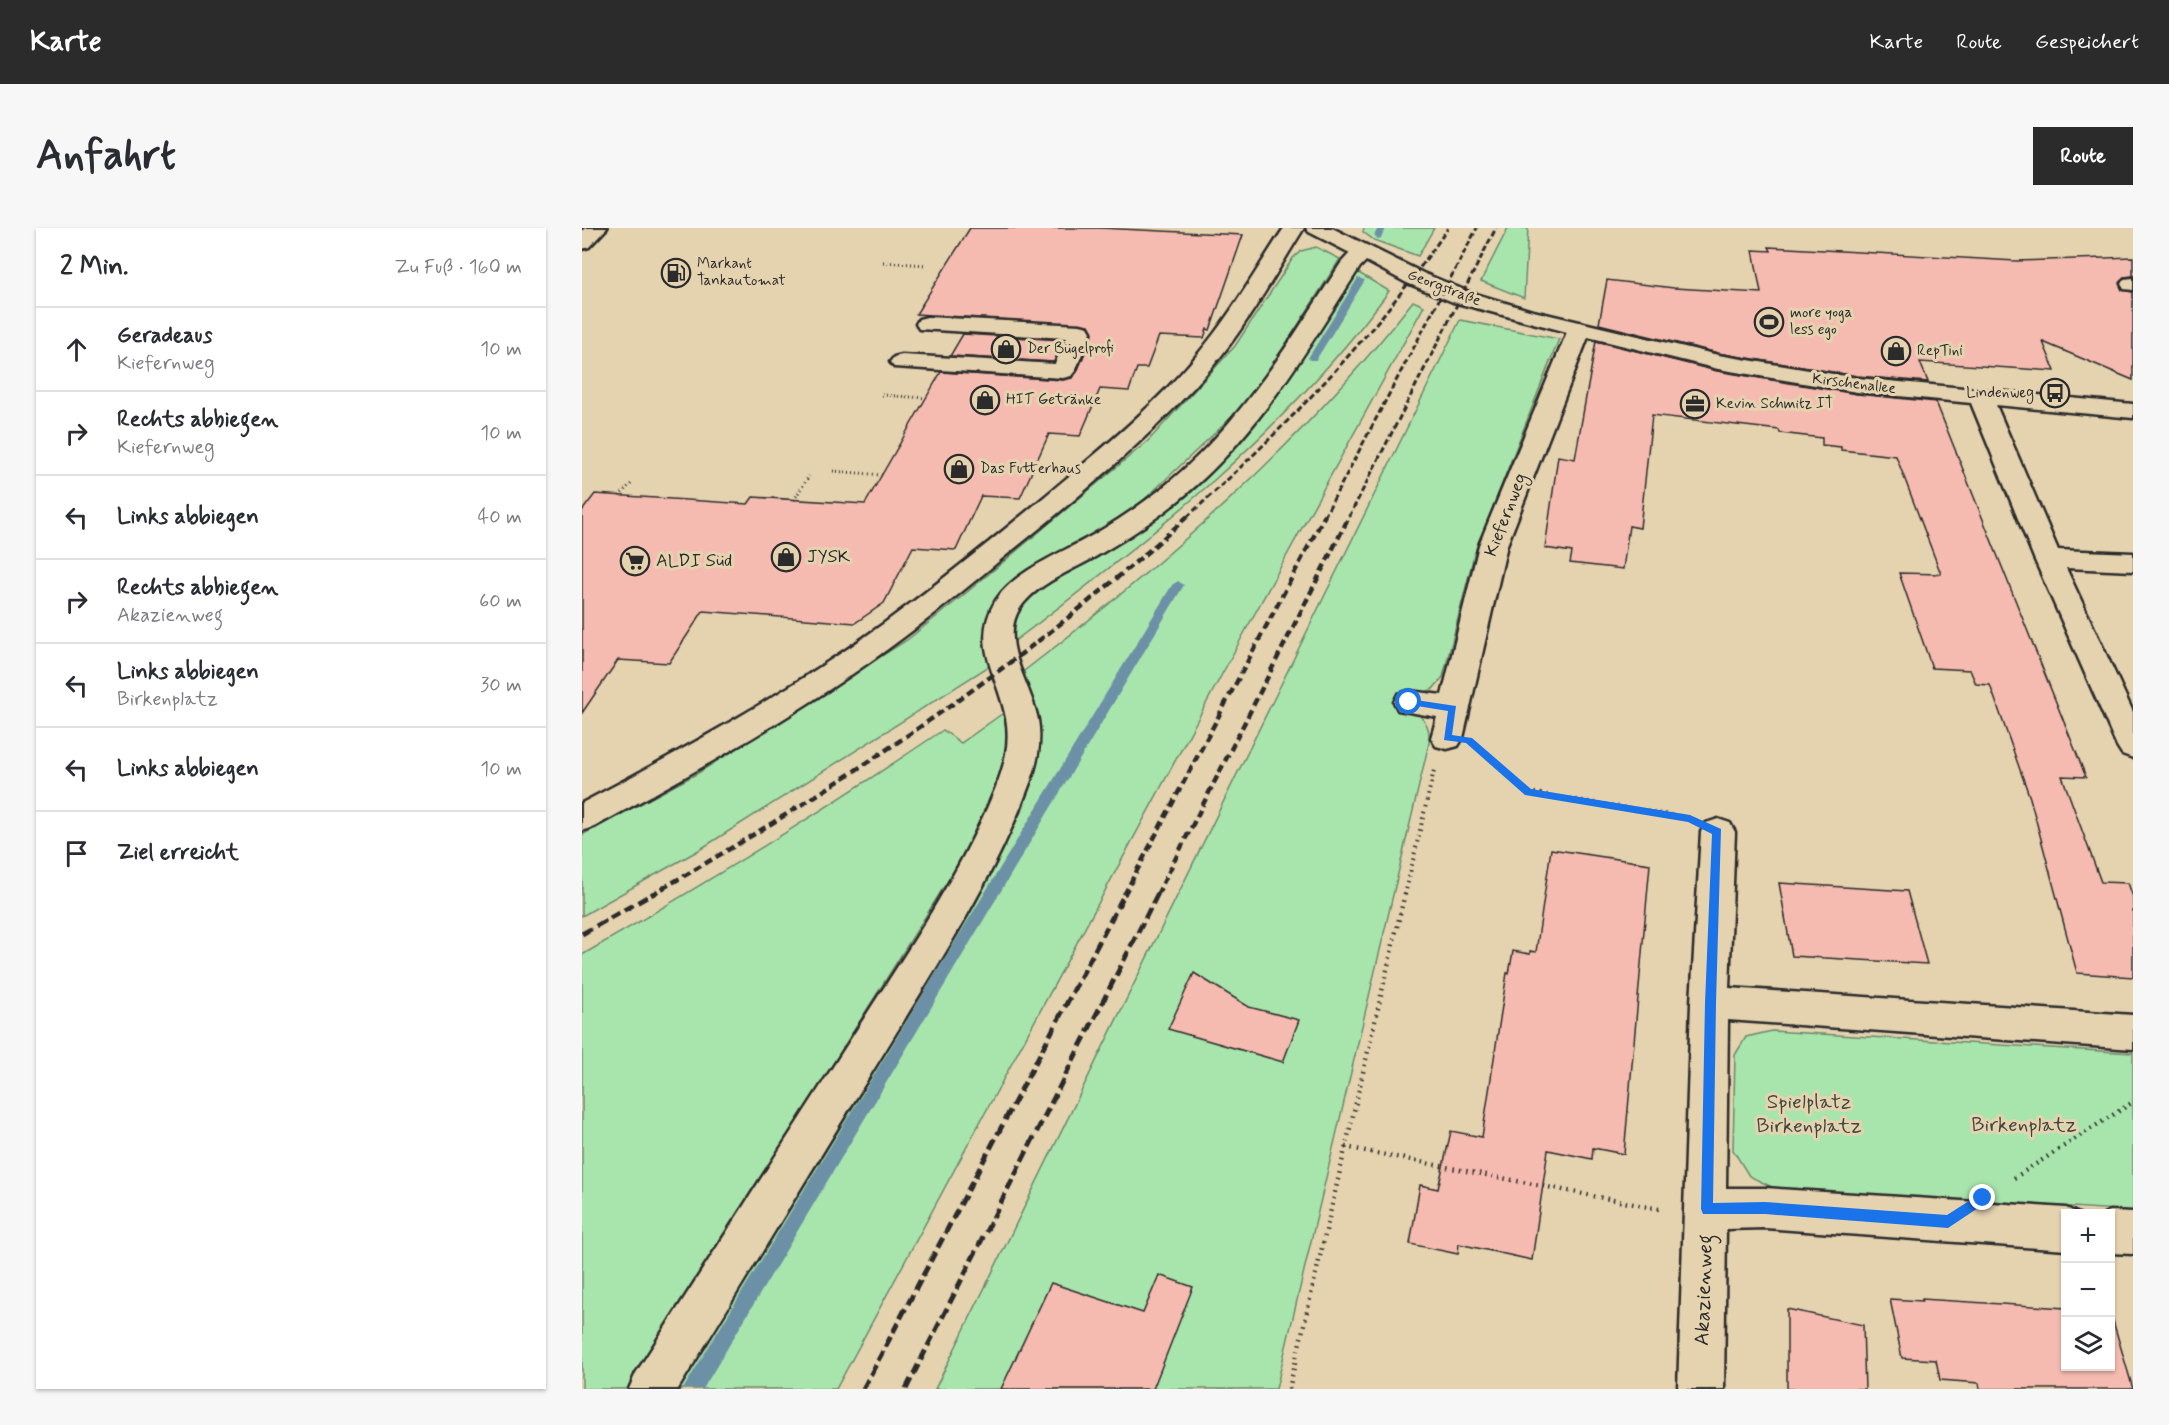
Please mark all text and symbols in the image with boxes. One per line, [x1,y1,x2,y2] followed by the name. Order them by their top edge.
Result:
[30,24,102,61] text: Karte
[1870,28,1923,56] text: Karte
[1956,28,2002,56] text: Route
[2035,28,2139,56] text: Gespeichert
[2033,127,2133,185] button: Route
[36,129,176,184] text: Anfahrt
[60,250,128,284] text: 2 Min.
[395,254,522,281] text: Zu Fuß · 160 m
[697,254,786,291] place label: Markant Tankautomat
[660,257,692,289] fuel station icon: Markant Tankautomat
[1404,265,1484,312] street label: Georgstraße
[1790,303,1853,340] place label: more yoga less ego
[1753,306,1785,338] sports icon: more yoga less ego
[117,322,212,350] text: Geradeaus
[60,333,93,366] icon: ahead
[990,333,1022,365] shop icon: Der Bügelprofi
[1880,335,1912,367] shop icon: RepTini
[480,336,522,363] text: 10 m
[1027,339,1114,359] place label: Der Bügelprofi
[1917,341,1963,361] place label: RepTini
[117,350,215,377] text: Kiefernweg
[1811,369,1897,399] street label: Kirschenallee
[2039,377,2071,409] bus stop icon: Lindenweg
[1966,383,2034,404] place label: Lindenweg
[969,384,1001,416] shop icon: HIT Getränke
[1679,388,1711,420] office icon: Kevin Schmitz IT
[1006,390,1101,410] place label: HIT Getränke
[1716,394,1834,414] place label: Kevin Schmitz IT
[117,406,278,434] text: Rechts abbiegen
[60,417,93,450] icon: right
[480,420,522,447] text: 10 m
[117,434,215,461] text: Kiefernweg
[943,453,975,485] shop icon: Das Futterhaus
[980,459,1081,479] place label: Das Futterhaus
[1479,470,1534,561] street label: Kiefernweg
[60,501,93,534] icon: left
[117,503,259,531] text: Links abbiegen
[478,504,522,531] text: 40 m
[770,541,802,573] shop icon: JYSK
[619,545,651,577] supermarket icon: ALDI Süd
[807,545,850,569] place label: JYSK
[656,549,732,573] place label: ALDI Süd
[117,574,278,602] text: Rechts abbiegen
[60,585,93,618] icon: right
[479,588,522,615] text: 60 m
[117,602,223,629] text: Akazienweg
[117,658,259,686] text: Links abbiegen
[60,669,93,702] icon: left
[480,672,522,699] text: 30 m
[117,686,218,713] text: Birkenplatz
[1395,688,1421,714] route start
[60,753,93,786] icon: left
[117,755,259,783] text: Links abbiegen
[480,756,522,783] text: 10 m
[60,837,93,870] icon: arrive
[117,839,239,867] text: Ziel erreicht
[1756,1088,1862,1140] park label: Spielplatz Birkenplatz
[1971,1111,2077,1139] park label: Birkenplatz
[1969,1184,1995,1210] route end
[2061,1209,2115,1371] map controls
[2061,1209,2115,1263] button: +
[1688,1234,1722,1346] street label: Akazienweg
[2061,1263,2115,1317] button: −
[2061,1317,2115,1371] button: layers

